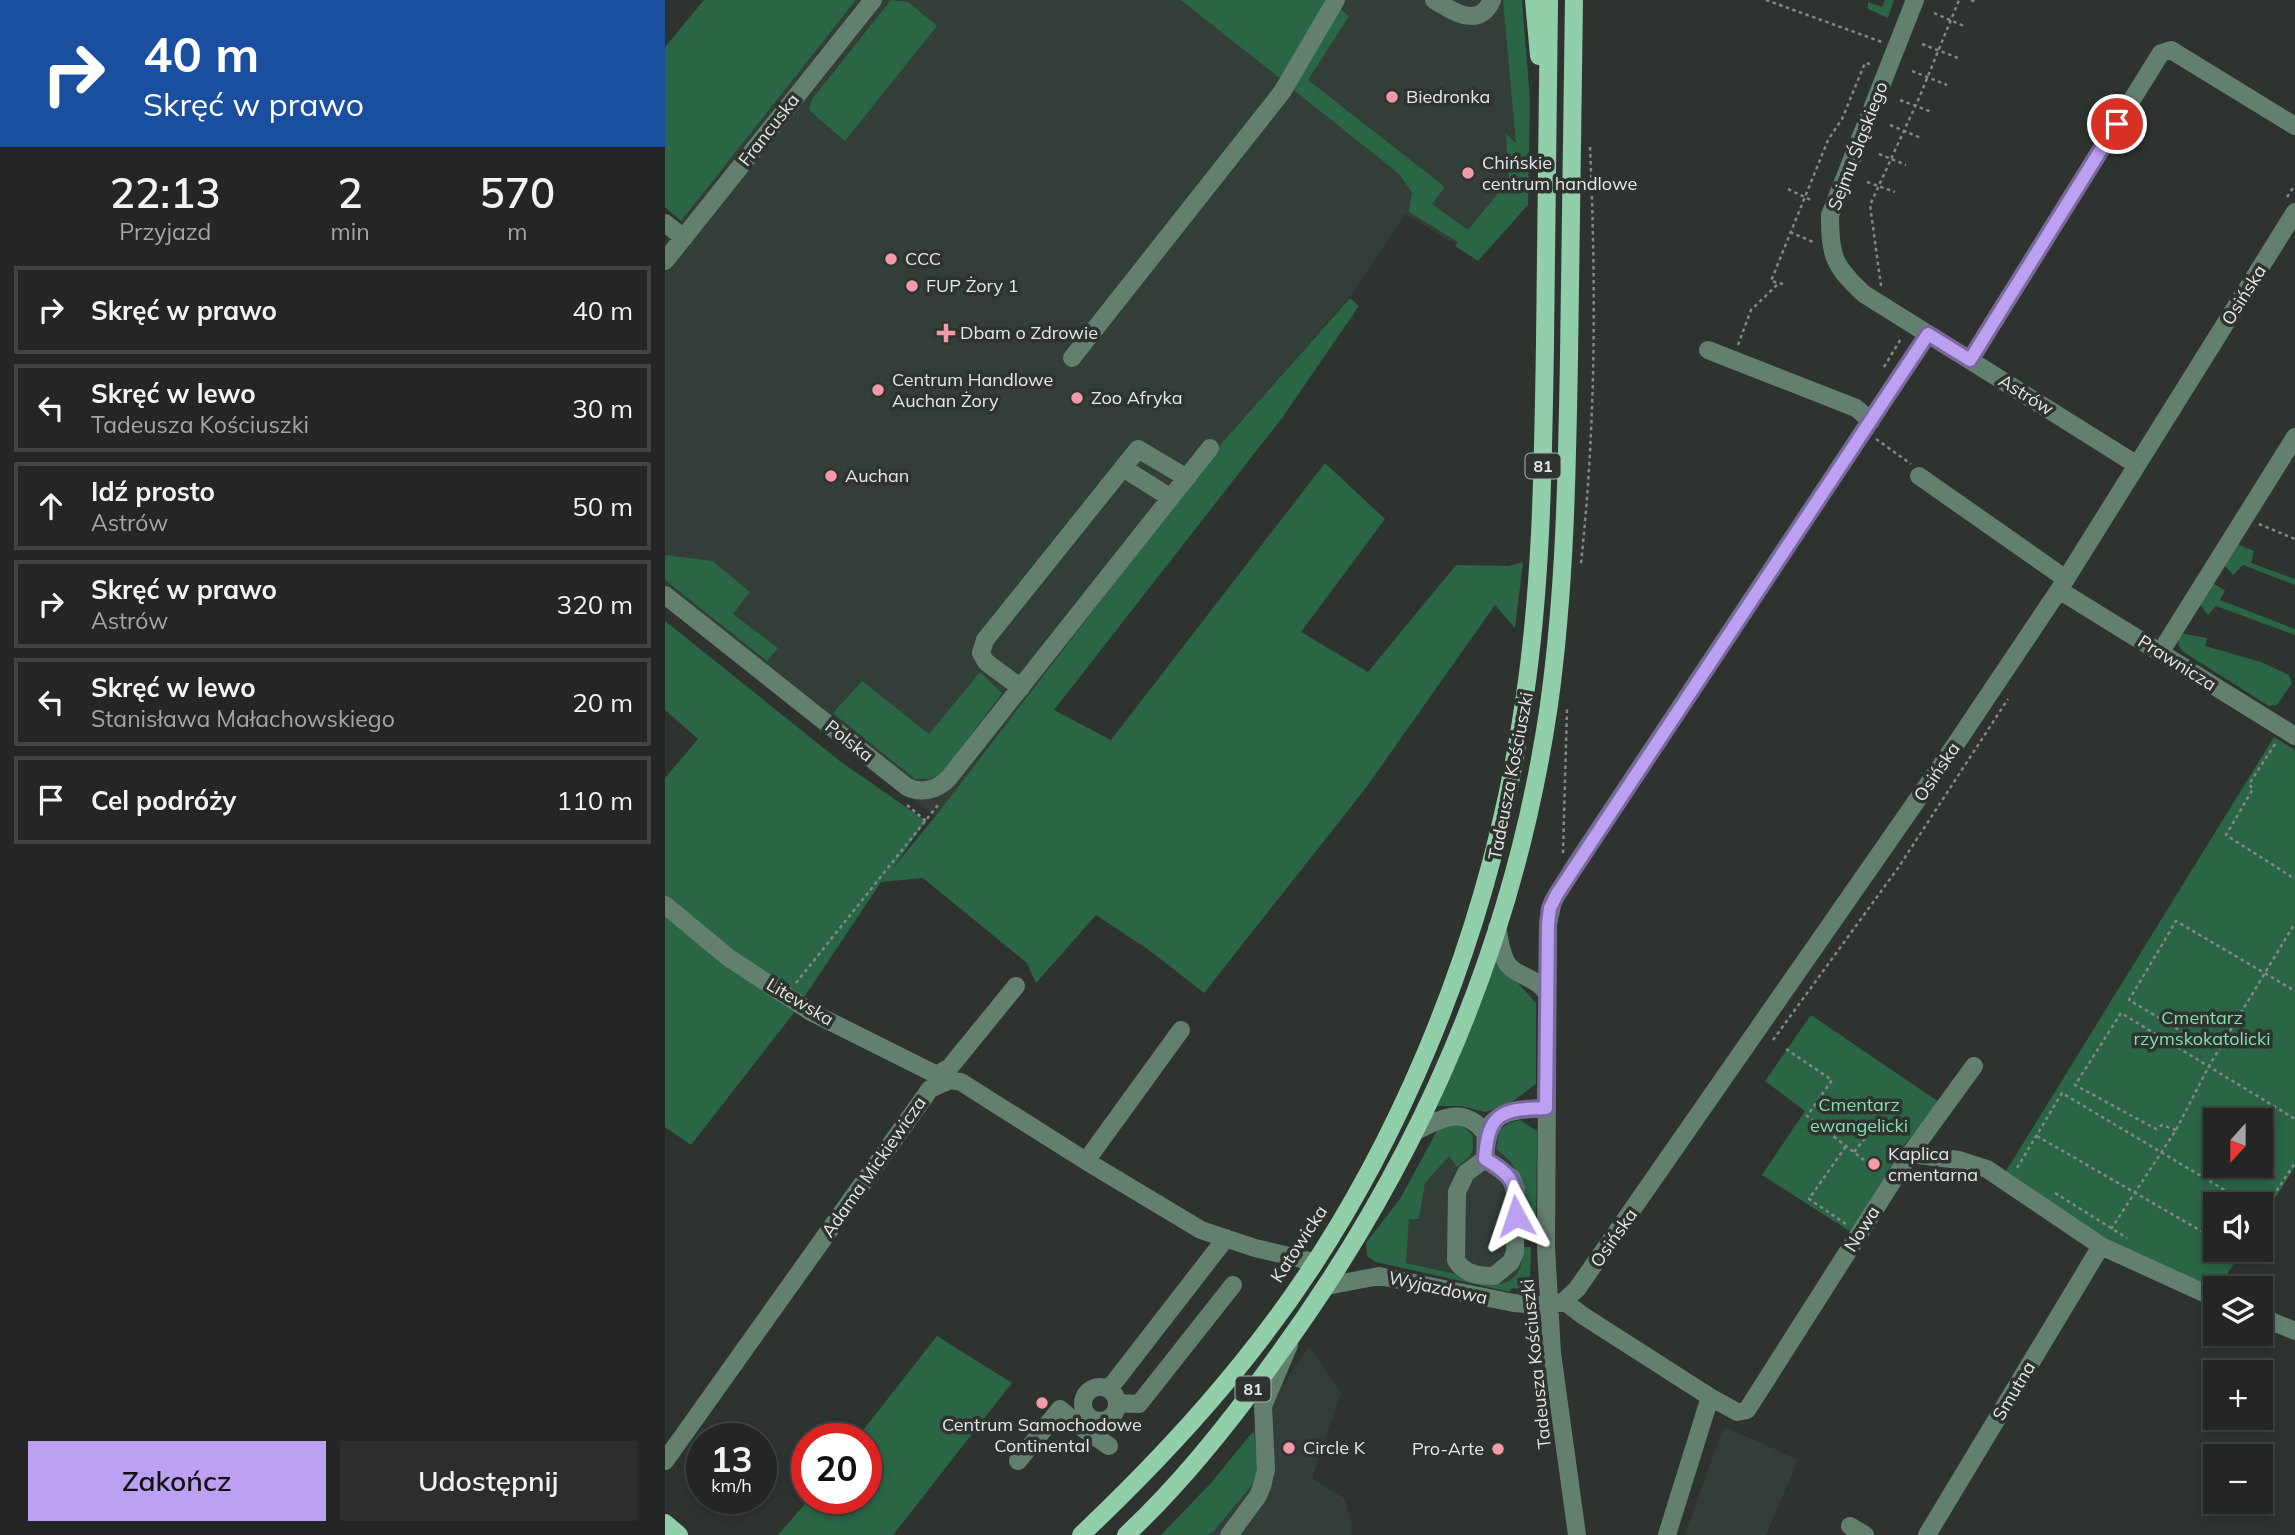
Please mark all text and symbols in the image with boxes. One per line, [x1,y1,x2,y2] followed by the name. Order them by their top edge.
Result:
[143,23,259,84] text: 40 m
[28,28,119,119] icon: right
[1822,78,1893,213] street label: Sejmu Śląskiego
[143,84,364,124] text: Skręć w prawo
[1406,85,1490,108] place label: Biedronka
[733,89,804,171] street label: Francuska
[1384,89,1400,105] marker: Biedronka
[2087,94,2147,154] pin
[2098,105,2136,143] icon: arrive
[1482,151,1637,195] place label: Chińskie centrum handlowe
[1460,165,1476,181] marker: Chińskie centrum handlowe
[110,166,221,219] text: 22:13
[337,166,363,219] text: 2
[480,166,555,219] text: 570
[119,217,211,246] text: Przyjazd
[330,217,370,246] text: min
[507,217,527,246] text: m
[905,247,941,270] place label: CCC
[883,251,899,267] marker: CCC
[2216,260,2271,329] street label: Osińska
[926,274,1019,297] place label: FUP Żory 1
[904,278,920,294] marker: FUP Żory 1
[32,291,70,329] icon: right
[91,294,277,327] text: Skręć w prawo
[572,294,633,327] text: 40 m
[960,321,1098,344] place label: Dbam o Zdrowie
[938,325,954,341] marker: Dbam o Zdrowie
[892,368,1053,412] place label: Centrum Handlowe Auchan Żory
[1995,369,2058,421] street label: Astrów
[91,377,256,410] text: Skręć w lewo
[870,382,886,398] marker: Centrum Handlowe Auchan Żory
[1091,386,1183,409] place label: Zoo Afryka
[32,389,70,427] icon: left
[1069,390,1085,406] marker: Zoo Afryka
[572,392,633,425] text: 30 m
[91,410,309,439] text: Tadeusza Kościuszki
[1525,453,1561,478] road number: 81
[845,464,909,487] place label: Auchan
[823,468,839,484] marker: Auchan
[91,475,215,508] text: Idź prosto
[32,487,70,525] icon: ahead
[572,490,633,523] text: 50 m
[91,508,168,537] text: Astrów
[91,573,277,606] text: Skręć w prawo
[32,585,70,623] icon: right
[557,588,633,621] text: 320 m
[91,606,168,635] text: Astrów
[2134,629,2221,696] street label: Prawnicza
[91,671,256,704] text: Skręć w lewo
[32,683,70,721] icon: left
[572,686,633,719] text: 20 m
[1483,690,1538,862] street label: Tadeusza Kościuszki
[91,704,395,733] text: Stanisława Małachowskiego
[821,715,878,767] street label: Polska
[1908,738,1965,806] street label: Osińska
[32,781,70,819] icon: arrive
[91,784,236,817] text: Cel podróży
[557,784,633,817] text: 110 m
[762,973,838,1031] street label: Litewska
[2134,1006,2270,1050] park label: Cmentarz rzymskokatolicki
[816,1092,931,1242] street label: Adama Mickiewicza
[1810,1093,1908,1137] park label: Cmentarz ewangelicki
[2203,1108,2273,1178] north arrow
[2203,1108,2273,1514] map controls
[1888,1142,1978,1186] place label: Kaplica cmentarna
[1866,1156,1882,1172] marker: Kaplica cmentarna
[1479,1179,1553,1253] position arrow
[2203,1192,2273,1262] button: sound
[1265,1201,1332,1287] street label: Katowicka
[1839,1201,1885,1256] street label: Nowa
[1585,1204,1642,1272] street label: Osińska
[1387,1266,1490,1309] street label: Wyjazdowa
[2203,1276,2273,1346] button: layers
[1515,1278,1556,1450] street label: Tadeusza Kościuszki
[1987,1357,2040,1425] street label: Smutna
[2203,1360,2273,1430] button: +
[1235,1376,1271,1401] road number: 81
[1034,1395,1050,1411] marker: Centrum Samochodowe Continental
[942,1413,1142,1457] place label: Centrum Samochodowe Continental
[791,1423,882,1514] speed limit sign: 20
[1303,1436,1366,1459] place label: Circle K
[710,1437,753,1481] text: 13
[1412,1437,1484,1460] place label: Pro-Arte
[1281,1440,1297,1456] marker: Circle K
[28,1441,326,1521] button: Zakończ
[340,1441,637,1521] button: Udostępnij
[1490,1441,1506,1457] marker: Pro-Arte
[2203,1444,2273,1514] button: −
[711,1474,752,1497] text: km/h

